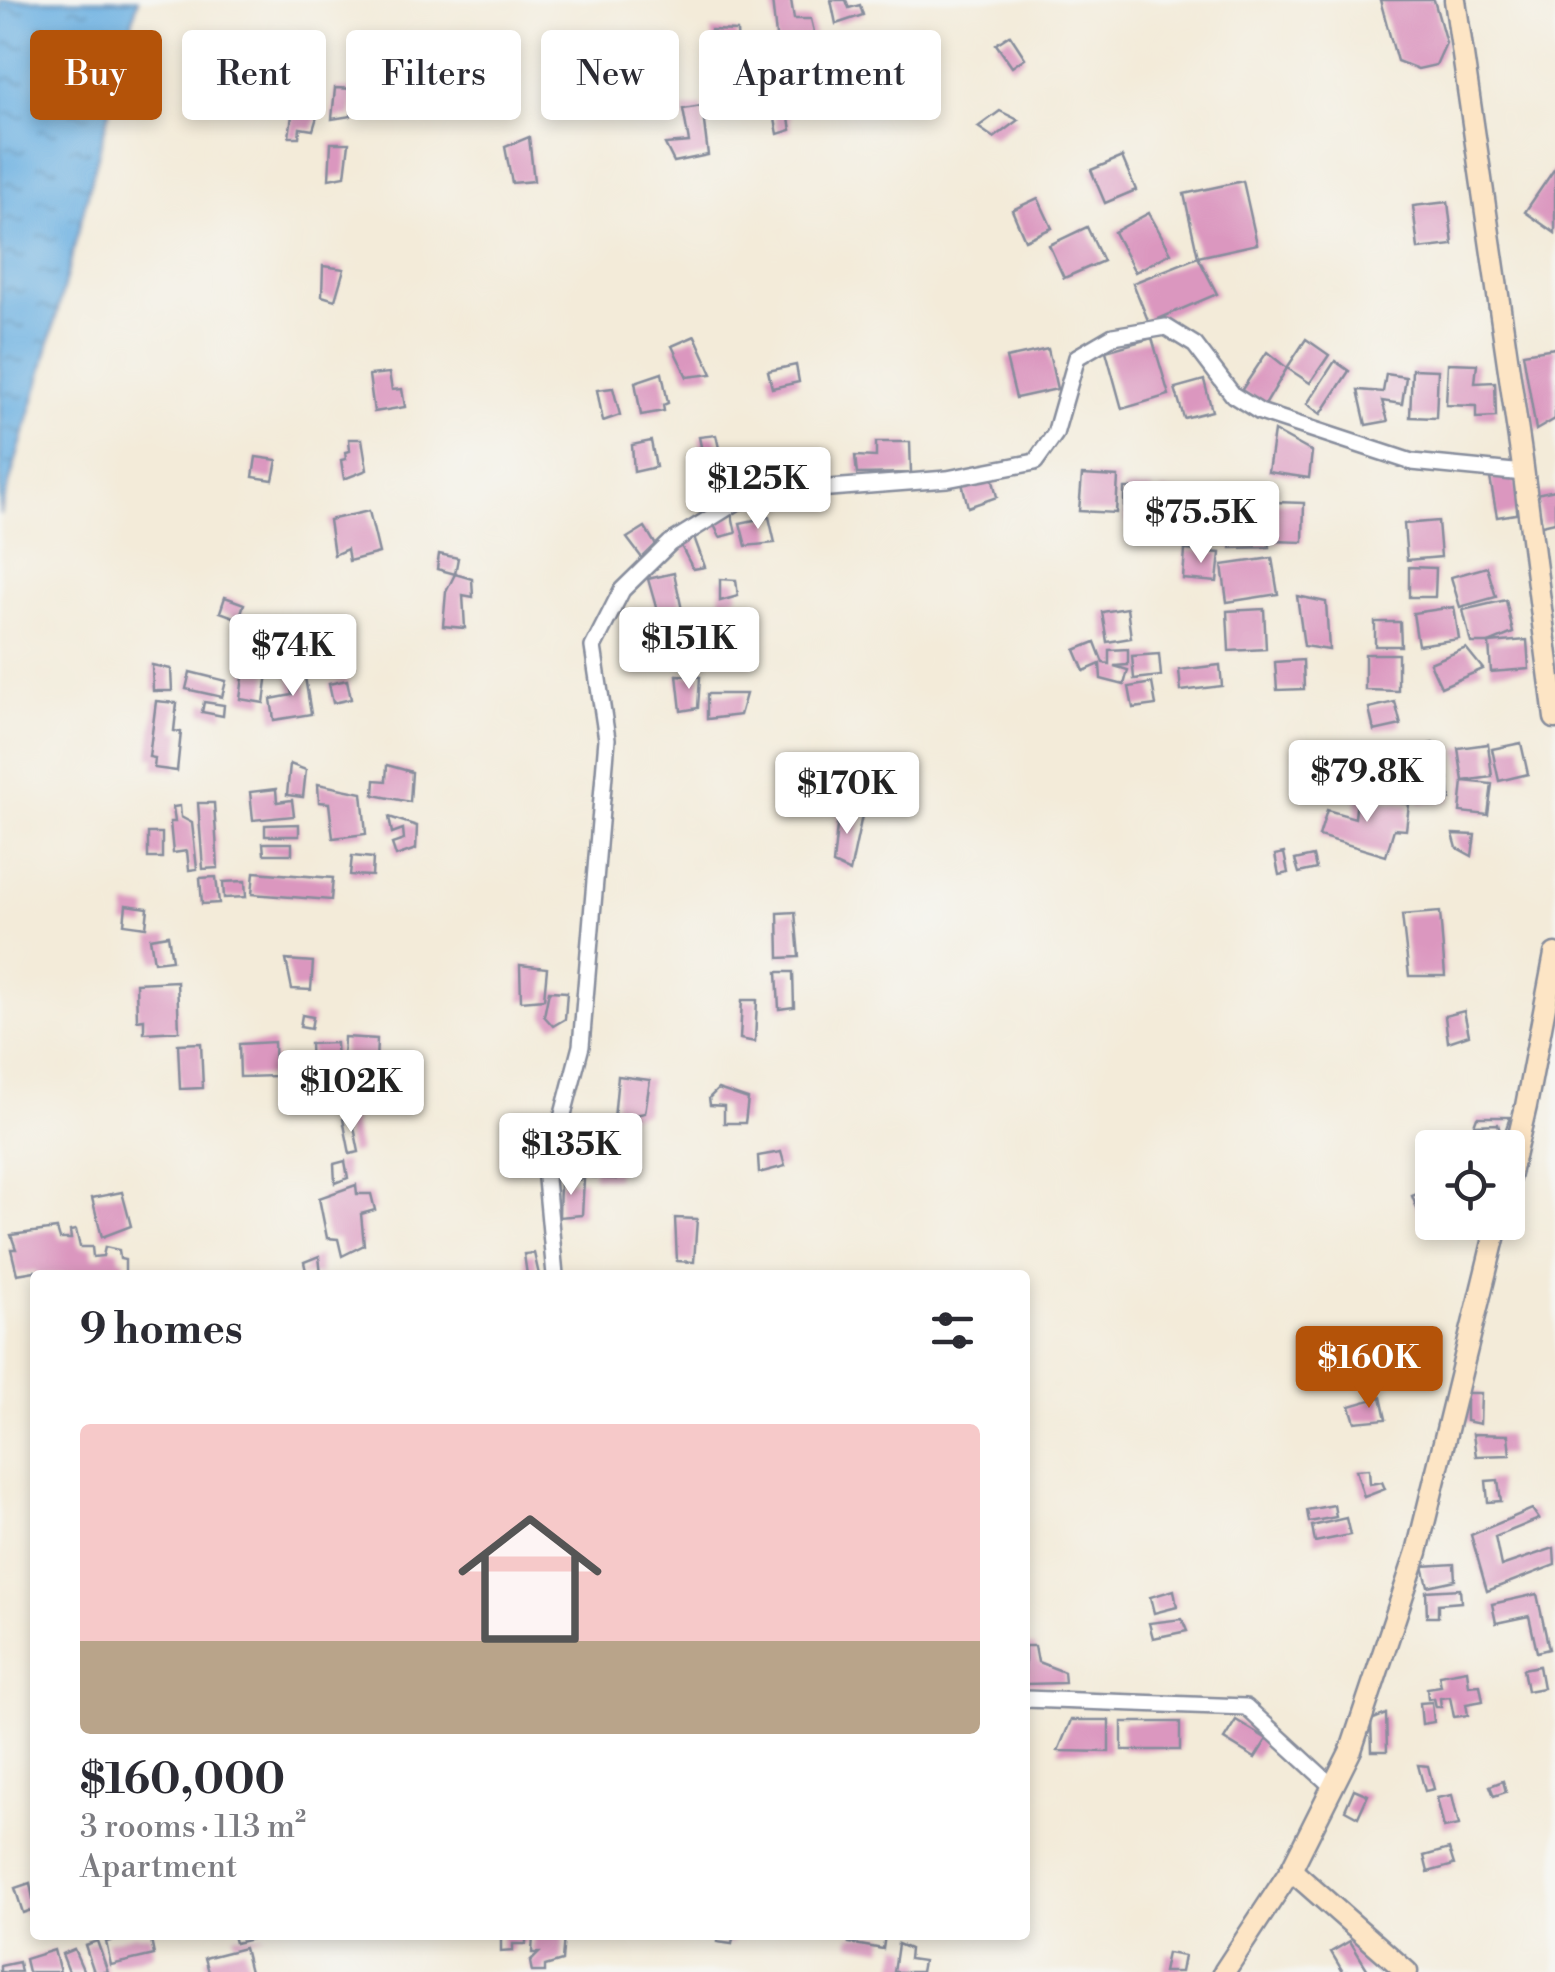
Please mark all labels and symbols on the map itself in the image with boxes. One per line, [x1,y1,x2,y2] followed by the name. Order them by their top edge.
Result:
[688,447,828,532] pin: $125K
[1120,481,1282,566] pin: $75.5K
[619,607,759,692] pin: $151K
[234,614,352,699] pin: $74K
[1286,740,1448,825] pin: $79.8K
[777,752,917,837] pin: $170K
[281,1050,421,1135] pin: $102K
[501,1113,641,1198] pin: $135K
[1299,1326,1439,1411] pin: $160K

